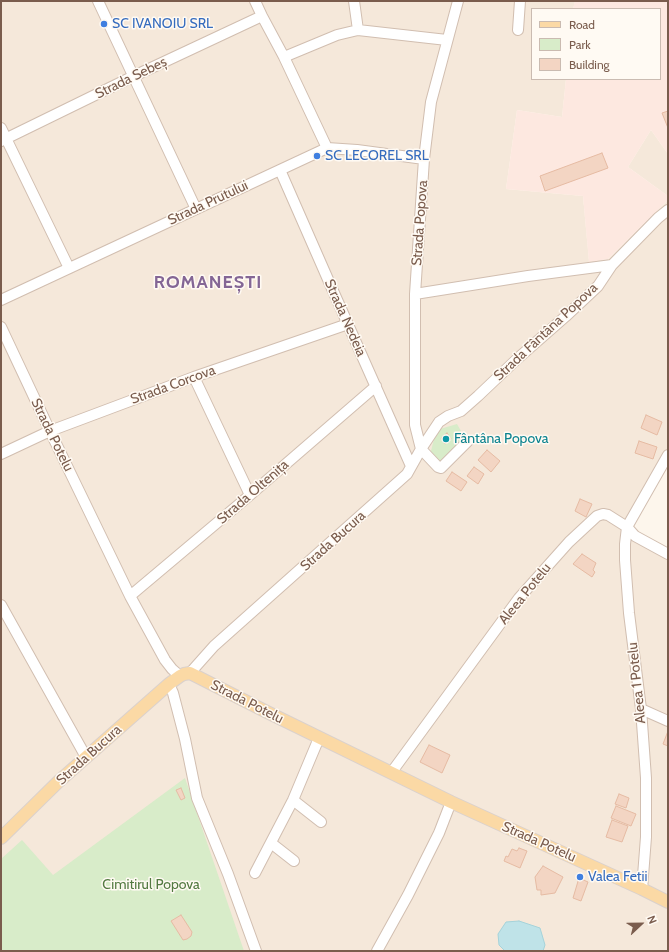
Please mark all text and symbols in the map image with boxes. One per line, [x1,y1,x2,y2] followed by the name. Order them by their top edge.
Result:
[531,8,661,80] legend
[112,16,213,32] place label: SC IVANOIU SRL
[569,17,595,32] text: Road
[99,19,109,29] marker: SC IVANOIU SRL
[569,37,591,52] text: Park
[93,53,169,103] street label: Strada Sebeș
[569,57,610,72] text: Building
[325,148,429,164] place label: SC LECOREL SRL
[312,151,322,161] marker: SC LECOREL SRL
[165,177,251,229] street label: Strada Prutului
[409,180,431,266] street label: Strada Popova
[154,272,262,294] district label: ROMANEȘTI
[320,277,370,359] street label: Strada Nedeia
[491,280,601,384] street label: Strada Fântâna Popova
[128,362,218,408] street label: Strada Corcova
[27,396,77,474] street label: Strada Potelu
[454,431,549,447] place label: Fântâna Popova
[441,434,451,444] marker: Fântâna Popova
[214,456,292,528] street label: Strada Oltenița
[297,507,369,575] street label: Strada Bucura
[495,560,555,628] street label: Aleea Potelu
[624,642,650,724] street label: Aleea 1 Potelu
[208,677,286,727] street label: Strada Potelu
[53,721,125,789] street label: Strada Bucura
[499,818,579,866] street label: Strada Potelu
[588,869,647,885] place label: Valea Fetii
[575,872,585,882] marker: Valea Fetii
[102,877,200,893] park label: Cimitirul Popova
[621,904,661,944] north arrow
[644,913,660,926] text: N

